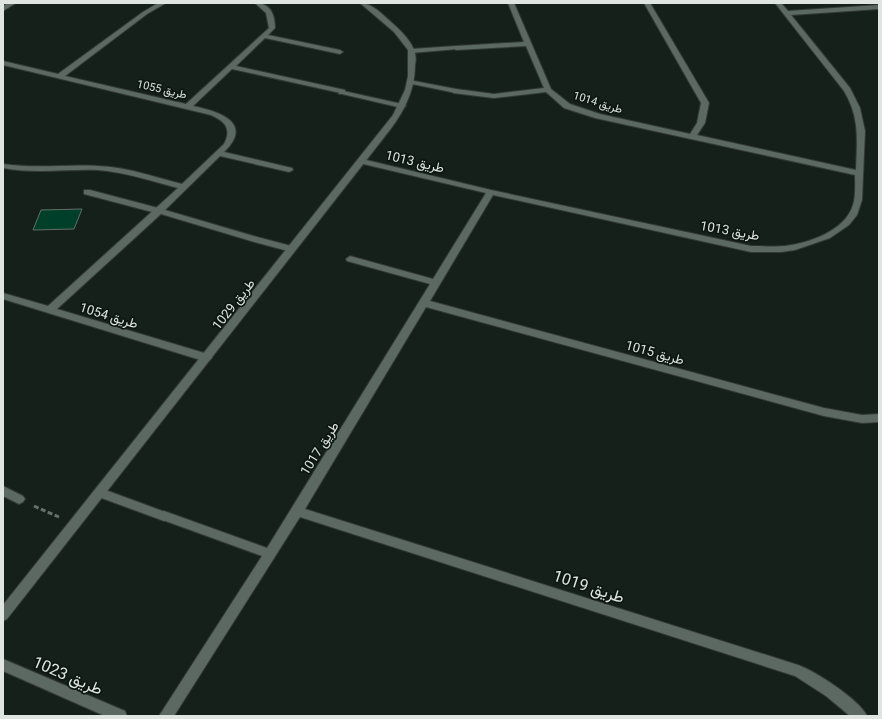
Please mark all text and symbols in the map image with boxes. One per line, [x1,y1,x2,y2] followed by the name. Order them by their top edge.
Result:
[136,77,188,102] street label: طريق 1055
[572,89,624,116] street label: طريق 1014
[384,147,446,177] street label: طريق 1013
[699,218,761,244] street label: طريق 1013
[209,276,259,333] street label: طريق 1029
[78,300,140,332] street label: طريق 1054
[624,337,686,368] street label: طريق 1015
[297,419,343,478] street label: طريق 1017
[550,566,627,608] street label: طريق 1019
[30,652,106,700] street label: طريق 1023

